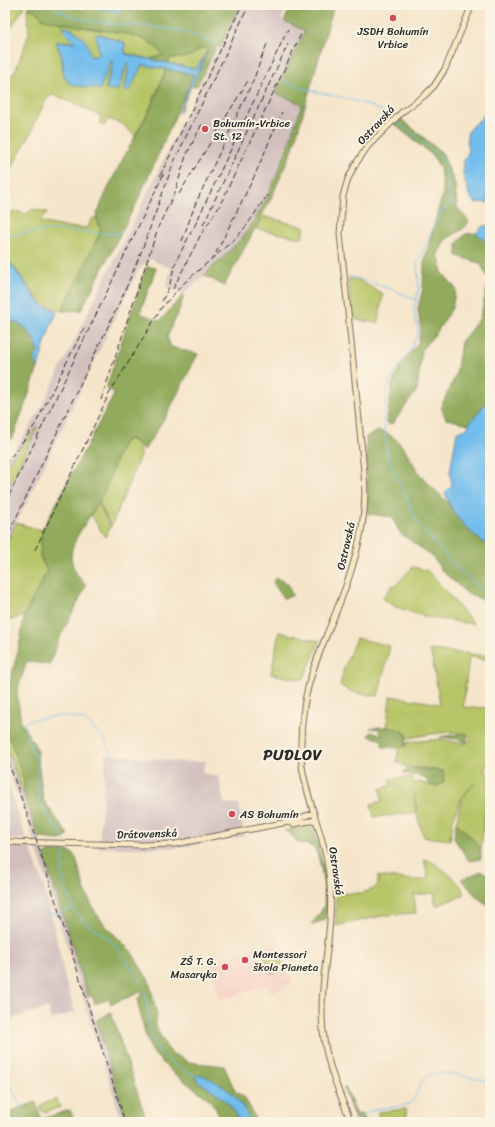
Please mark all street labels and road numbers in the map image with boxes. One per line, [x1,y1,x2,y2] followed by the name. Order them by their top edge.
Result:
[352,100,400,149] street label: Ostravská
[331,520,361,572] street label: Ostravská
[117,823,178,845] street label: Drátovenská
[323,846,349,897] street label: Ostravská

